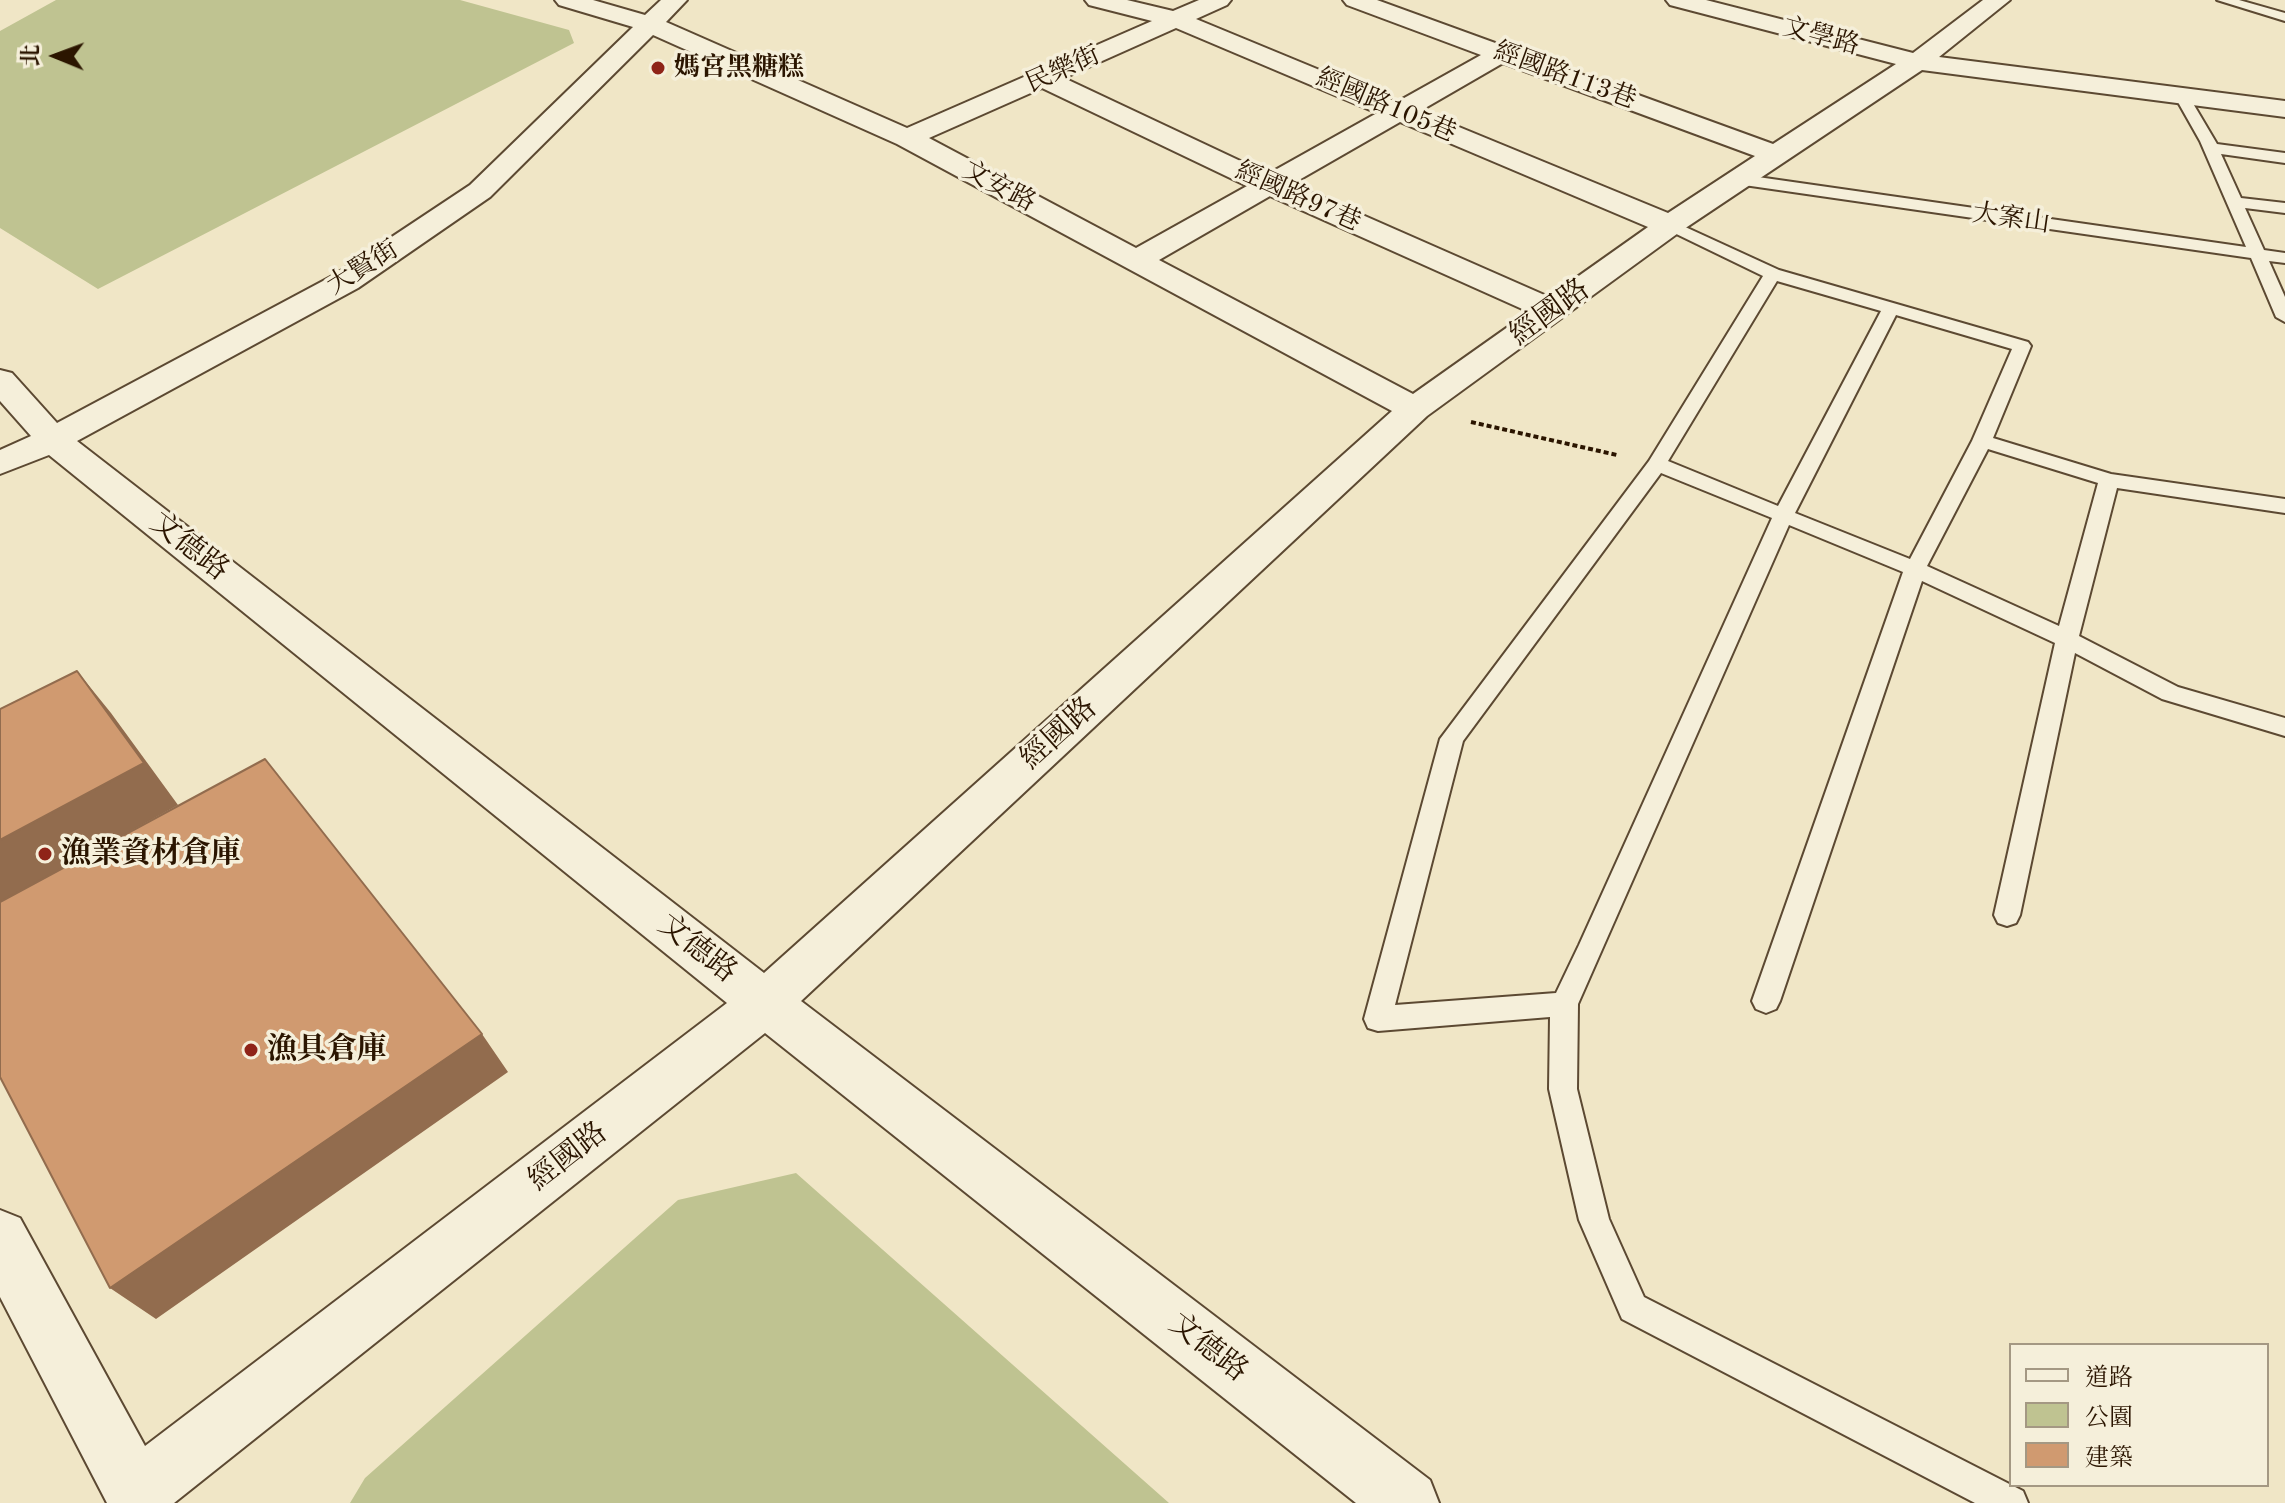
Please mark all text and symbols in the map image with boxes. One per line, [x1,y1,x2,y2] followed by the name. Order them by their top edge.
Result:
[1779,12,1863,62] street label: 文學路
[16,16,96,96] north arrow
[1490,36,1640,116] street label: 經國路113巷
[1021,40,1105,100] street label: 民樂街
[21,44,43,67] text: 北
[674,52,804,84] place label: 媽宮黑糖糕
[649,59,667,77] marker: 媽宮黑糖糕
[1311,62,1461,150] street label: 經國路105巷
[957,155,1041,219] street label: 文安路
[1230,155,1366,239] street label: 經國路97巷
[1970,198,2052,240] street label: 大案山
[322,234,404,302] street label: 大賢街
[1503,272,1597,354] street label: 經國路
[142,505,236,589] street label: 文德路
[1014,691,1104,777] street label: 經國路
[61,836,241,872] place label: 漁業資材倉庫
[36,845,54,863] marker: 漁業資材倉庫
[650,907,744,991] street label: 文德路
[267,1032,387,1068] place label: 漁具倉庫
[242,1041,260,1059] marker: 漁具倉庫
[521,1115,615,1199] street label: 經國路
[1161,1306,1255,1390] street label: 文德路
[2009,1343,2269,1487] legend
[2085,1367,2133,1391] text: 道路
[2085,1407,2133,1431] text: 公園
[2085,1447,2133,1471] text: 建築

